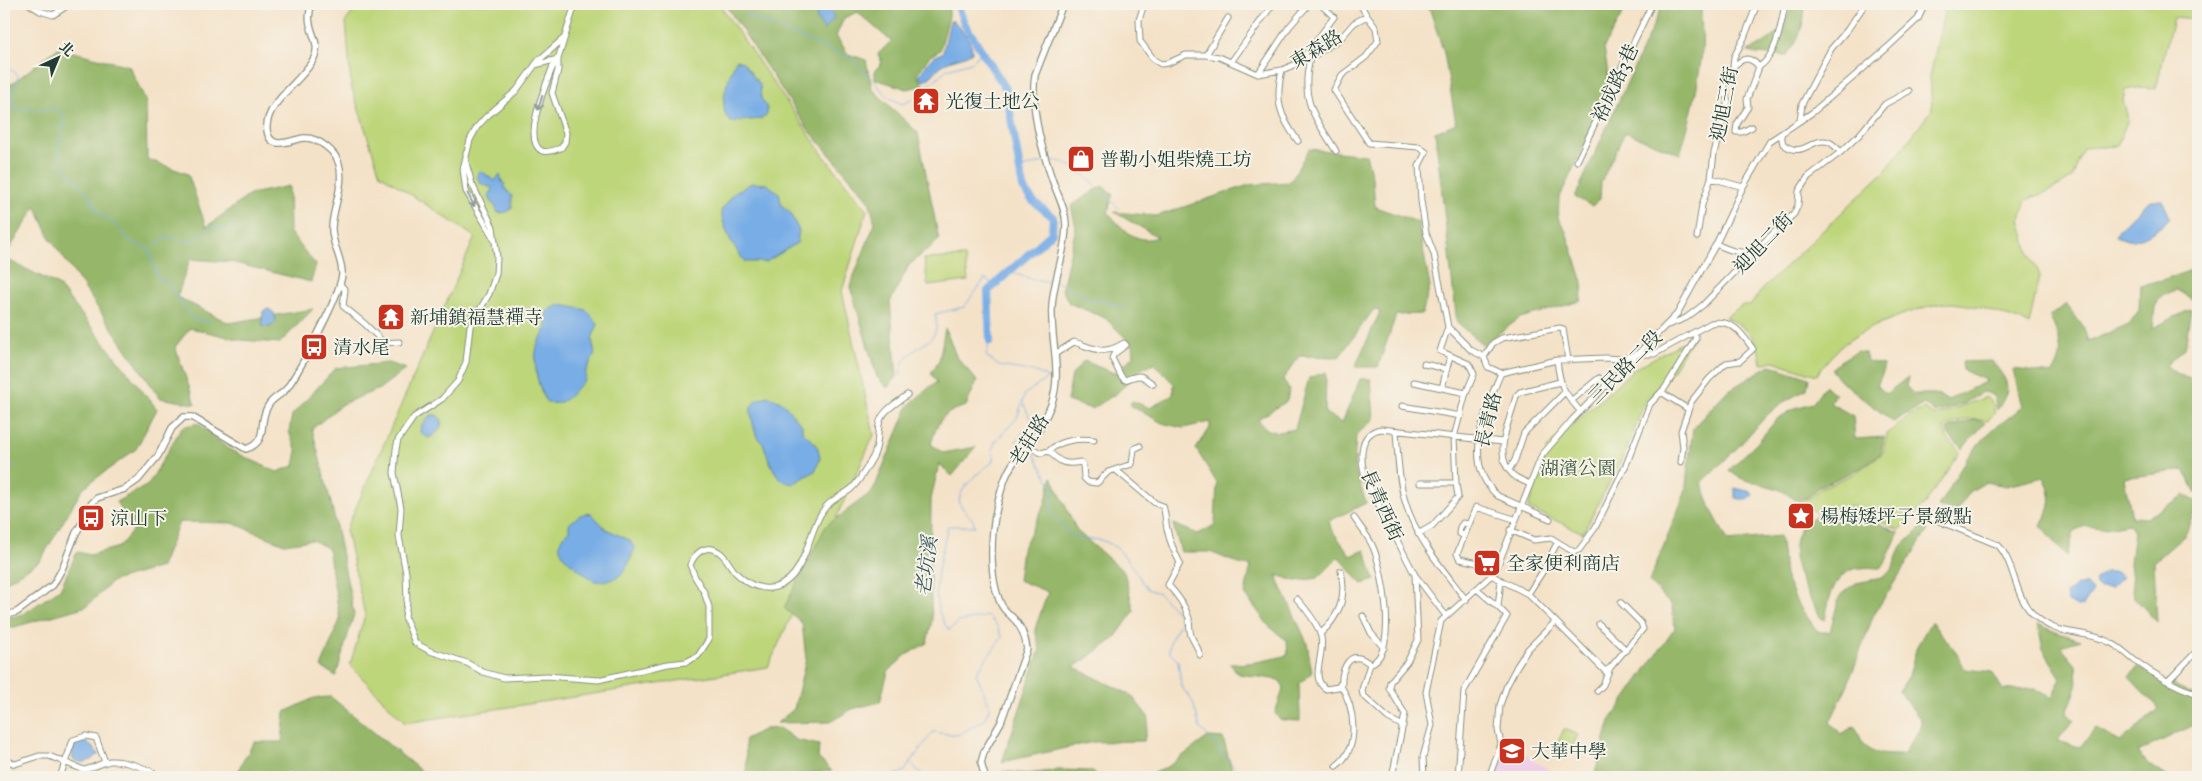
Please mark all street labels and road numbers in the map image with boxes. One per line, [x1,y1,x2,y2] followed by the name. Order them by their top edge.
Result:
[1286,24,1346,74] street label: 東森路
[1587,40,1643,126] street label: 裕成路3巷
[1705,64,1743,144] street label: 迎旭三街
[1728,208,1798,278] street label: 迎旭二街
[1583,325,1667,409] street label: 三民路二段
[1470,390,1506,450] street label: 長青路
[1004,410,1054,470] street label: 老莊路
[1356,466,1408,544] street label: 長青西街

